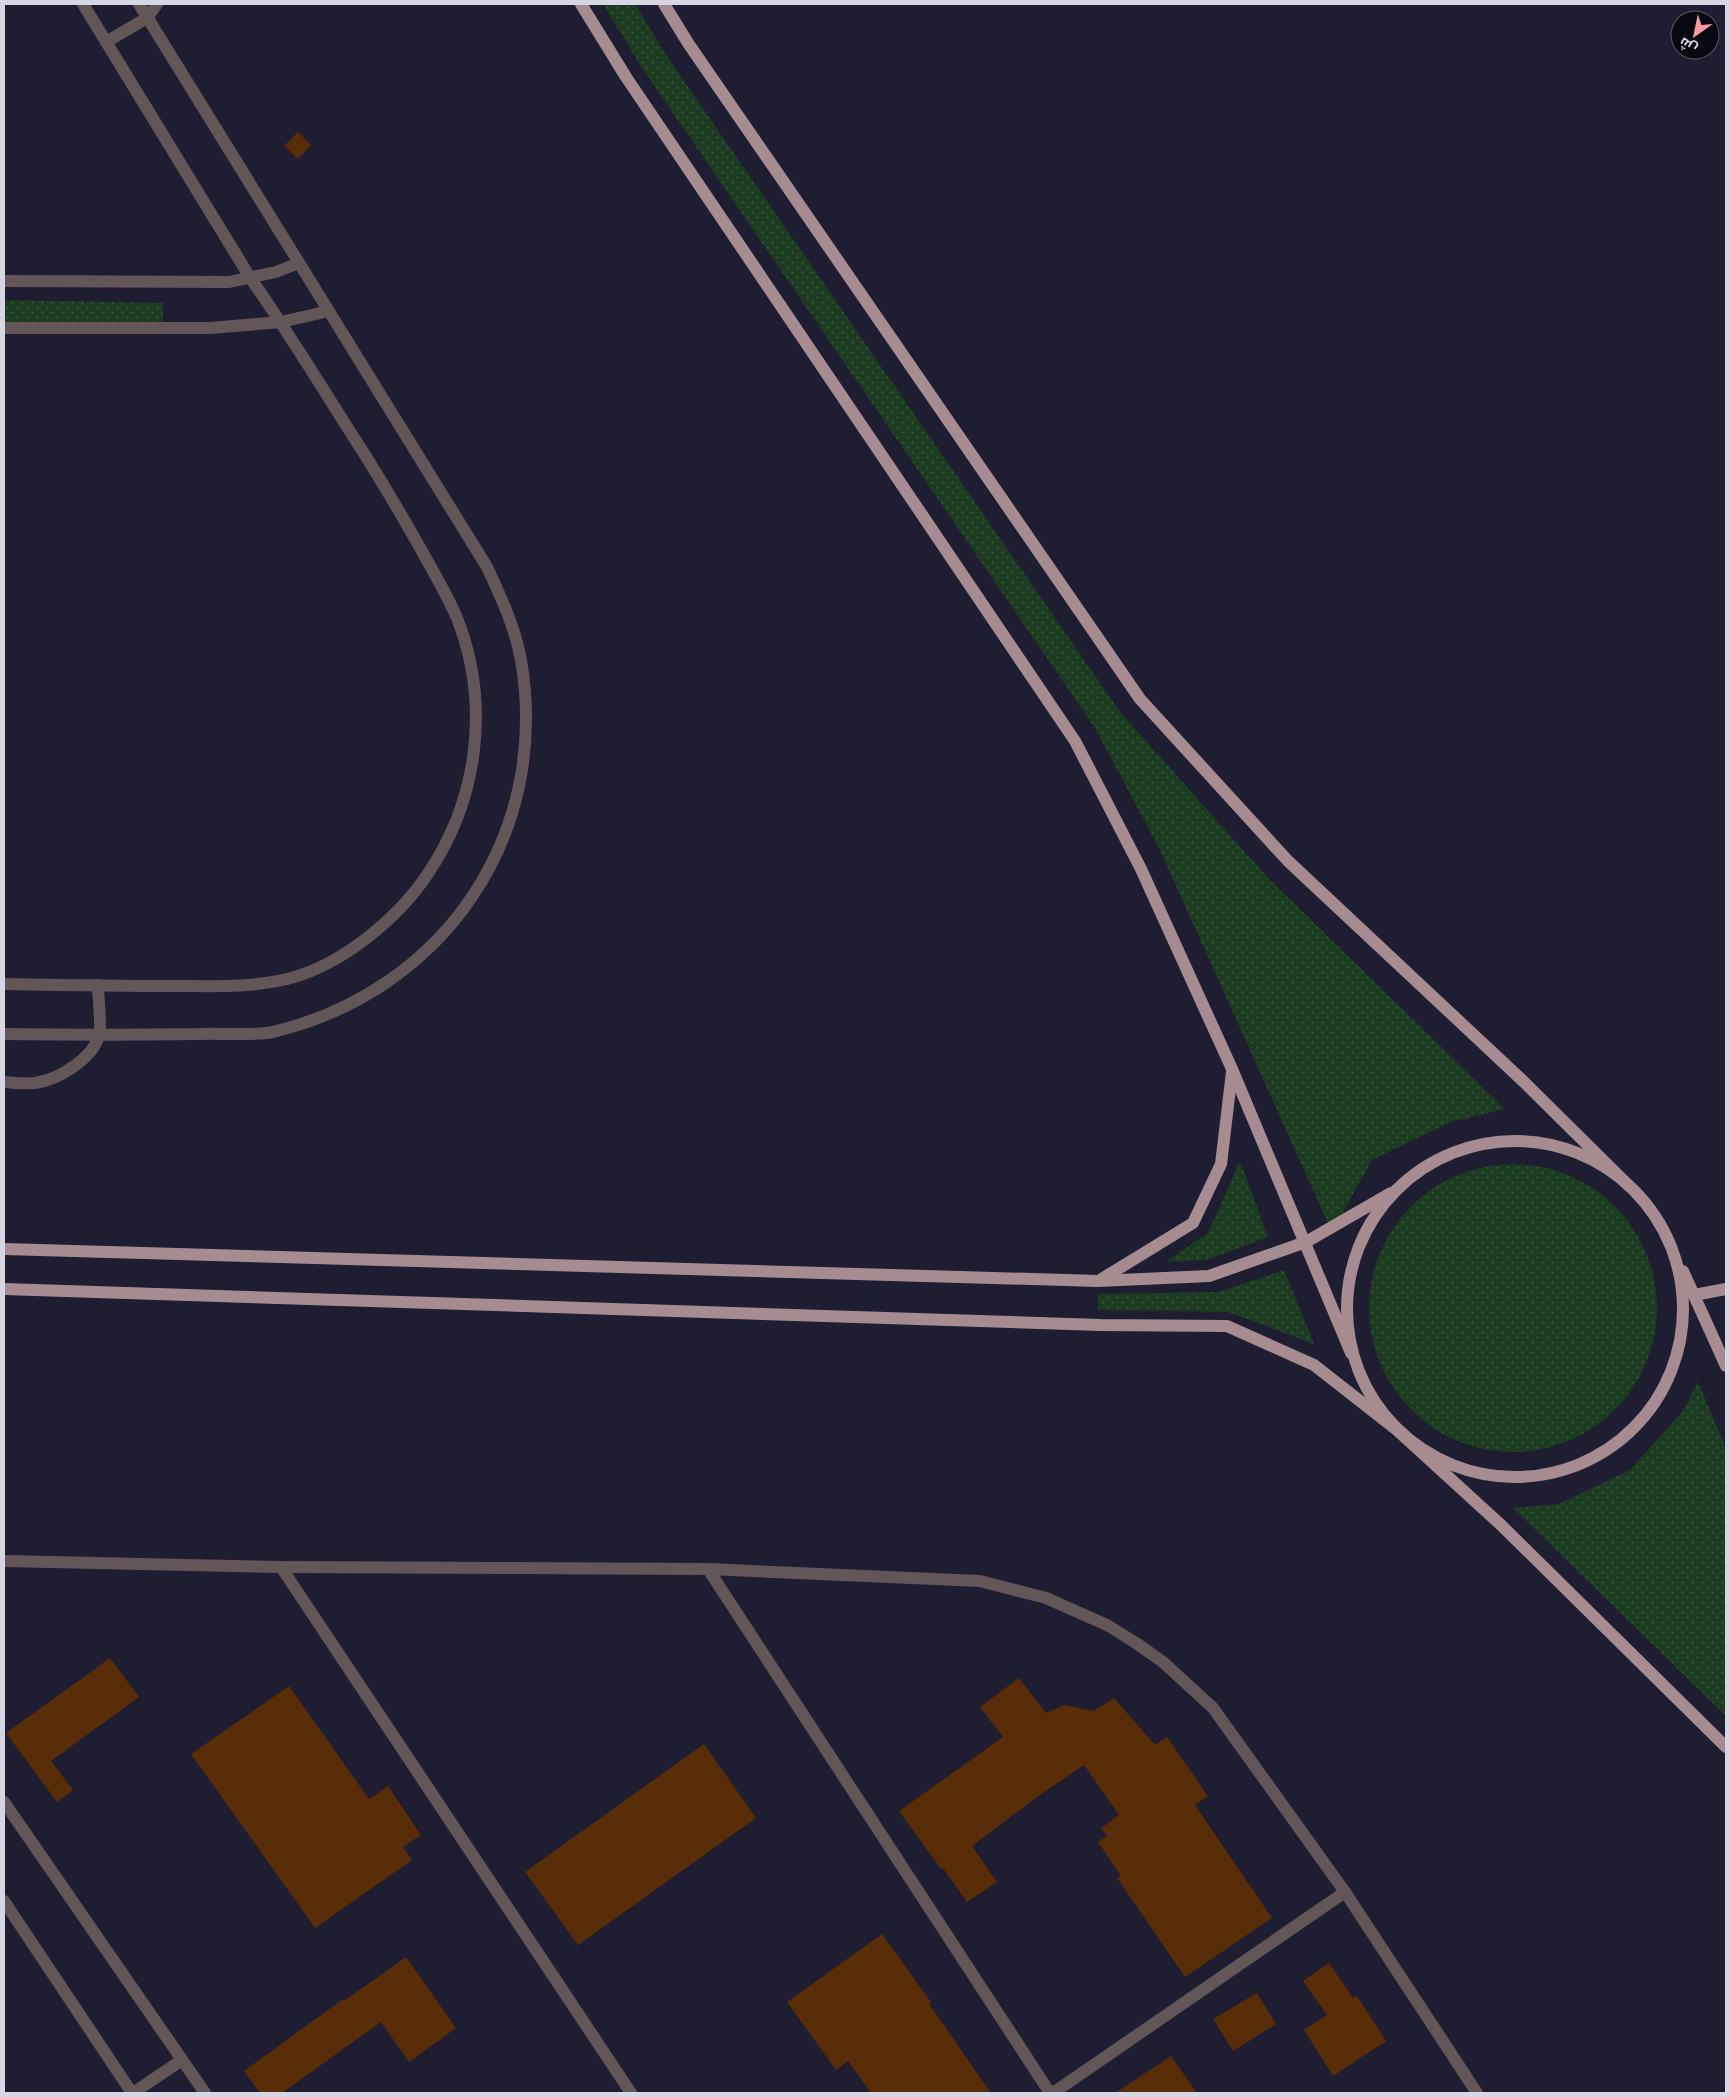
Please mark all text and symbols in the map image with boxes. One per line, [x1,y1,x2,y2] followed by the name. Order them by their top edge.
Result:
[1670,10,1720,60] north arrow
[1676,33,1700,58] text: ش

